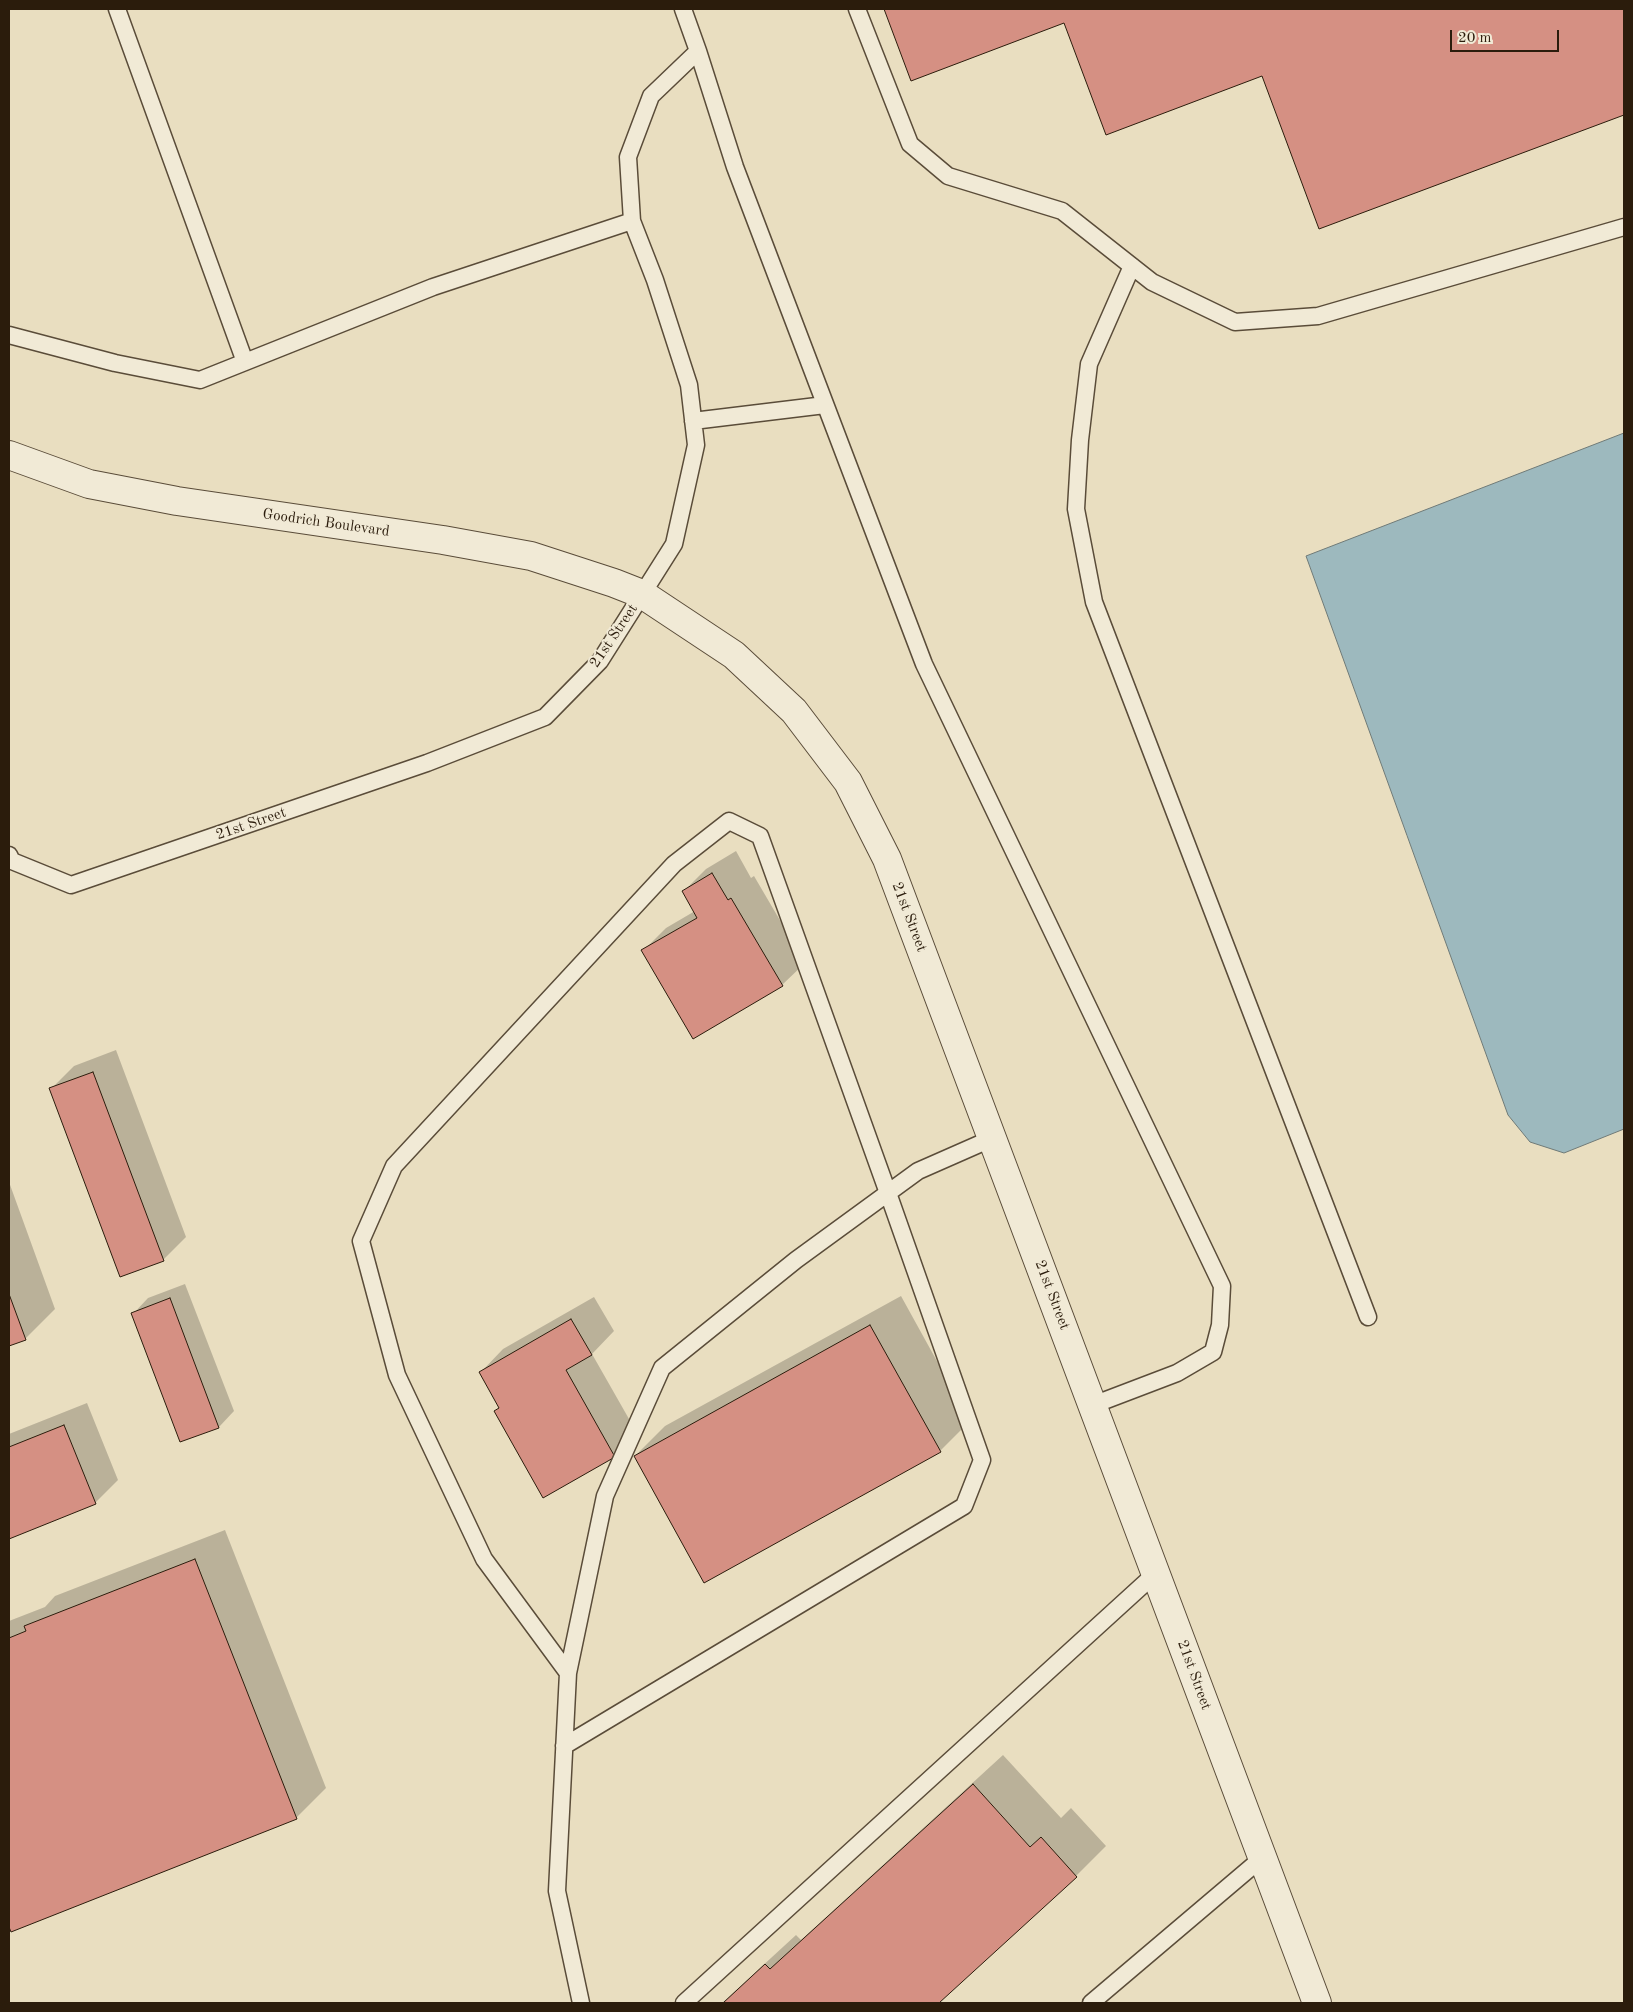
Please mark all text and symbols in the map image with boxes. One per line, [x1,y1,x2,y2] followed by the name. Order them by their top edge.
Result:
[1453,20,1562,52] scale bar
[1458,31,1492,46] text: 20 m
[261,505,391,541] street label: Goodrich Boulevard
[586,601,642,671] street label: 21st Street
[214,804,288,844] street label: 21st Street
[887,880,931,954] street label: 21st Street
[1030,1258,1074,1332] street label: 21st Street
[1173,1638,1215,1712] street label: 21st Street

